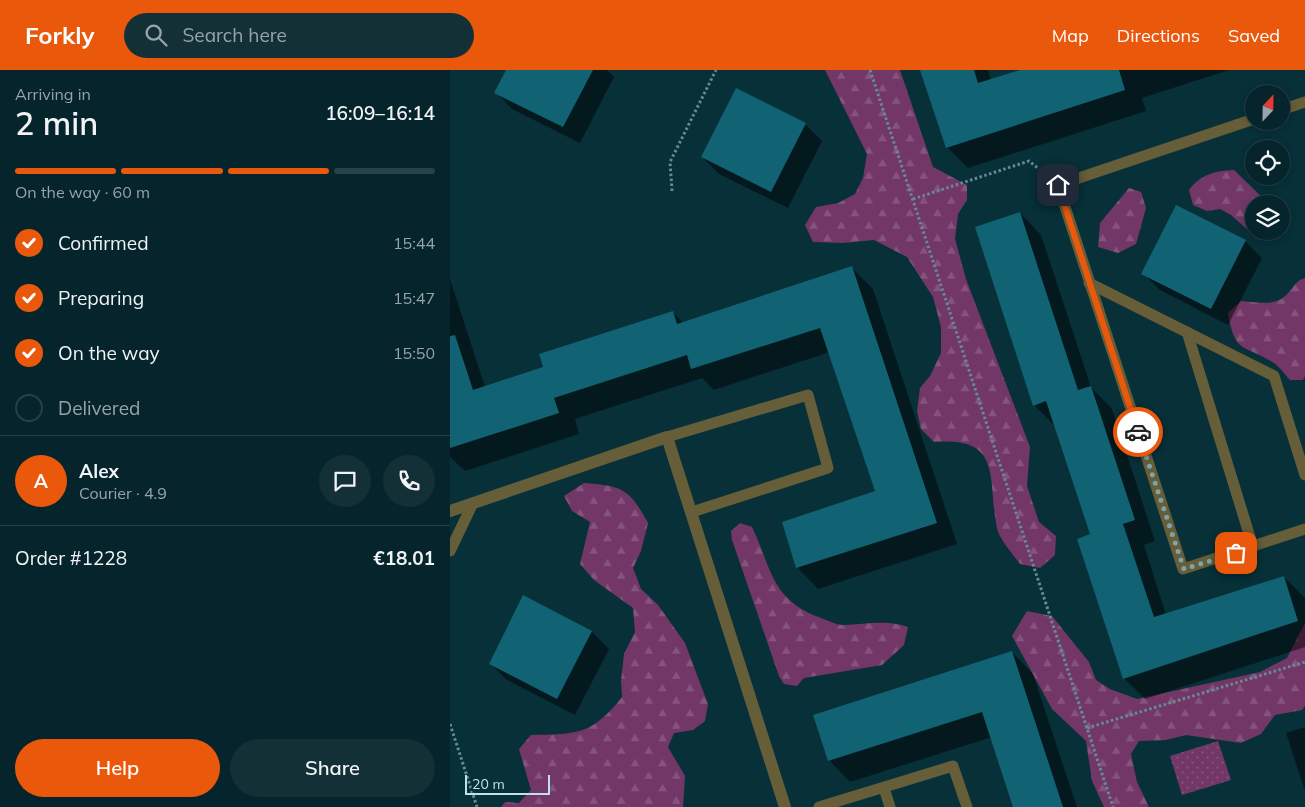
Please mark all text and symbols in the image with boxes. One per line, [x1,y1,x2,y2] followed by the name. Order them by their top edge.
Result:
[124,13,474,58] search box
[25,20,94,50] text: Forkly
[142,21,170,49] icon: search
[182,23,287,47] text: Search here
[1052,24,1089,47] text: Map
[1117,24,1200,47] text: Directions
[1228,24,1280,47] text: Saved
[15,84,91,104] text: Arriving in
[1245,85,1290,130] north arrow
[1245,85,1290,240] map controls
[325,101,435,125] text: 16:09–16:14
[15,103,98,143] text: 2 min
[1245,140,1290,185] button: locate
[1037,164,1079,206] pin
[1044,171,1072,199] icon: home
[15,182,150,202] text: On the way · 60 m
[1245,195,1290,240] button: layers
[15,229,43,257] icon: check
[58,231,149,255] text: Confirmed
[393,233,435,253] text: 15:44
[15,284,43,312] icon: check
[58,286,144,310] text: Preparing
[393,288,435,308] text: 15:47
[15,339,43,367] icon: check
[58,341,160,365] text: On the way
[393,343,435,363] text: 15:50
[58,396,140,420] text: Delivered
[1113,407,1163,457] courier
[1124,418,1152,446] icon: car
[319,455,371,507] button: chat
[383,455,435,507] button: phone
[79,459,119,483] text: Alex
[34,469,48,493] text: A
[79,483,167,503] text: Courier · 4.9
[1215,532,1257,574] pin
[1222,539,1250,567] icon: bag
[15,546,127,570] text: Order #1228
[373,546,435,570] text: €18.01
[15,739,220,797] button: Help
[230,739,435,797] button: Share
[465,772,550,795] scale bar
[472,775,505,793] text: 20 m

